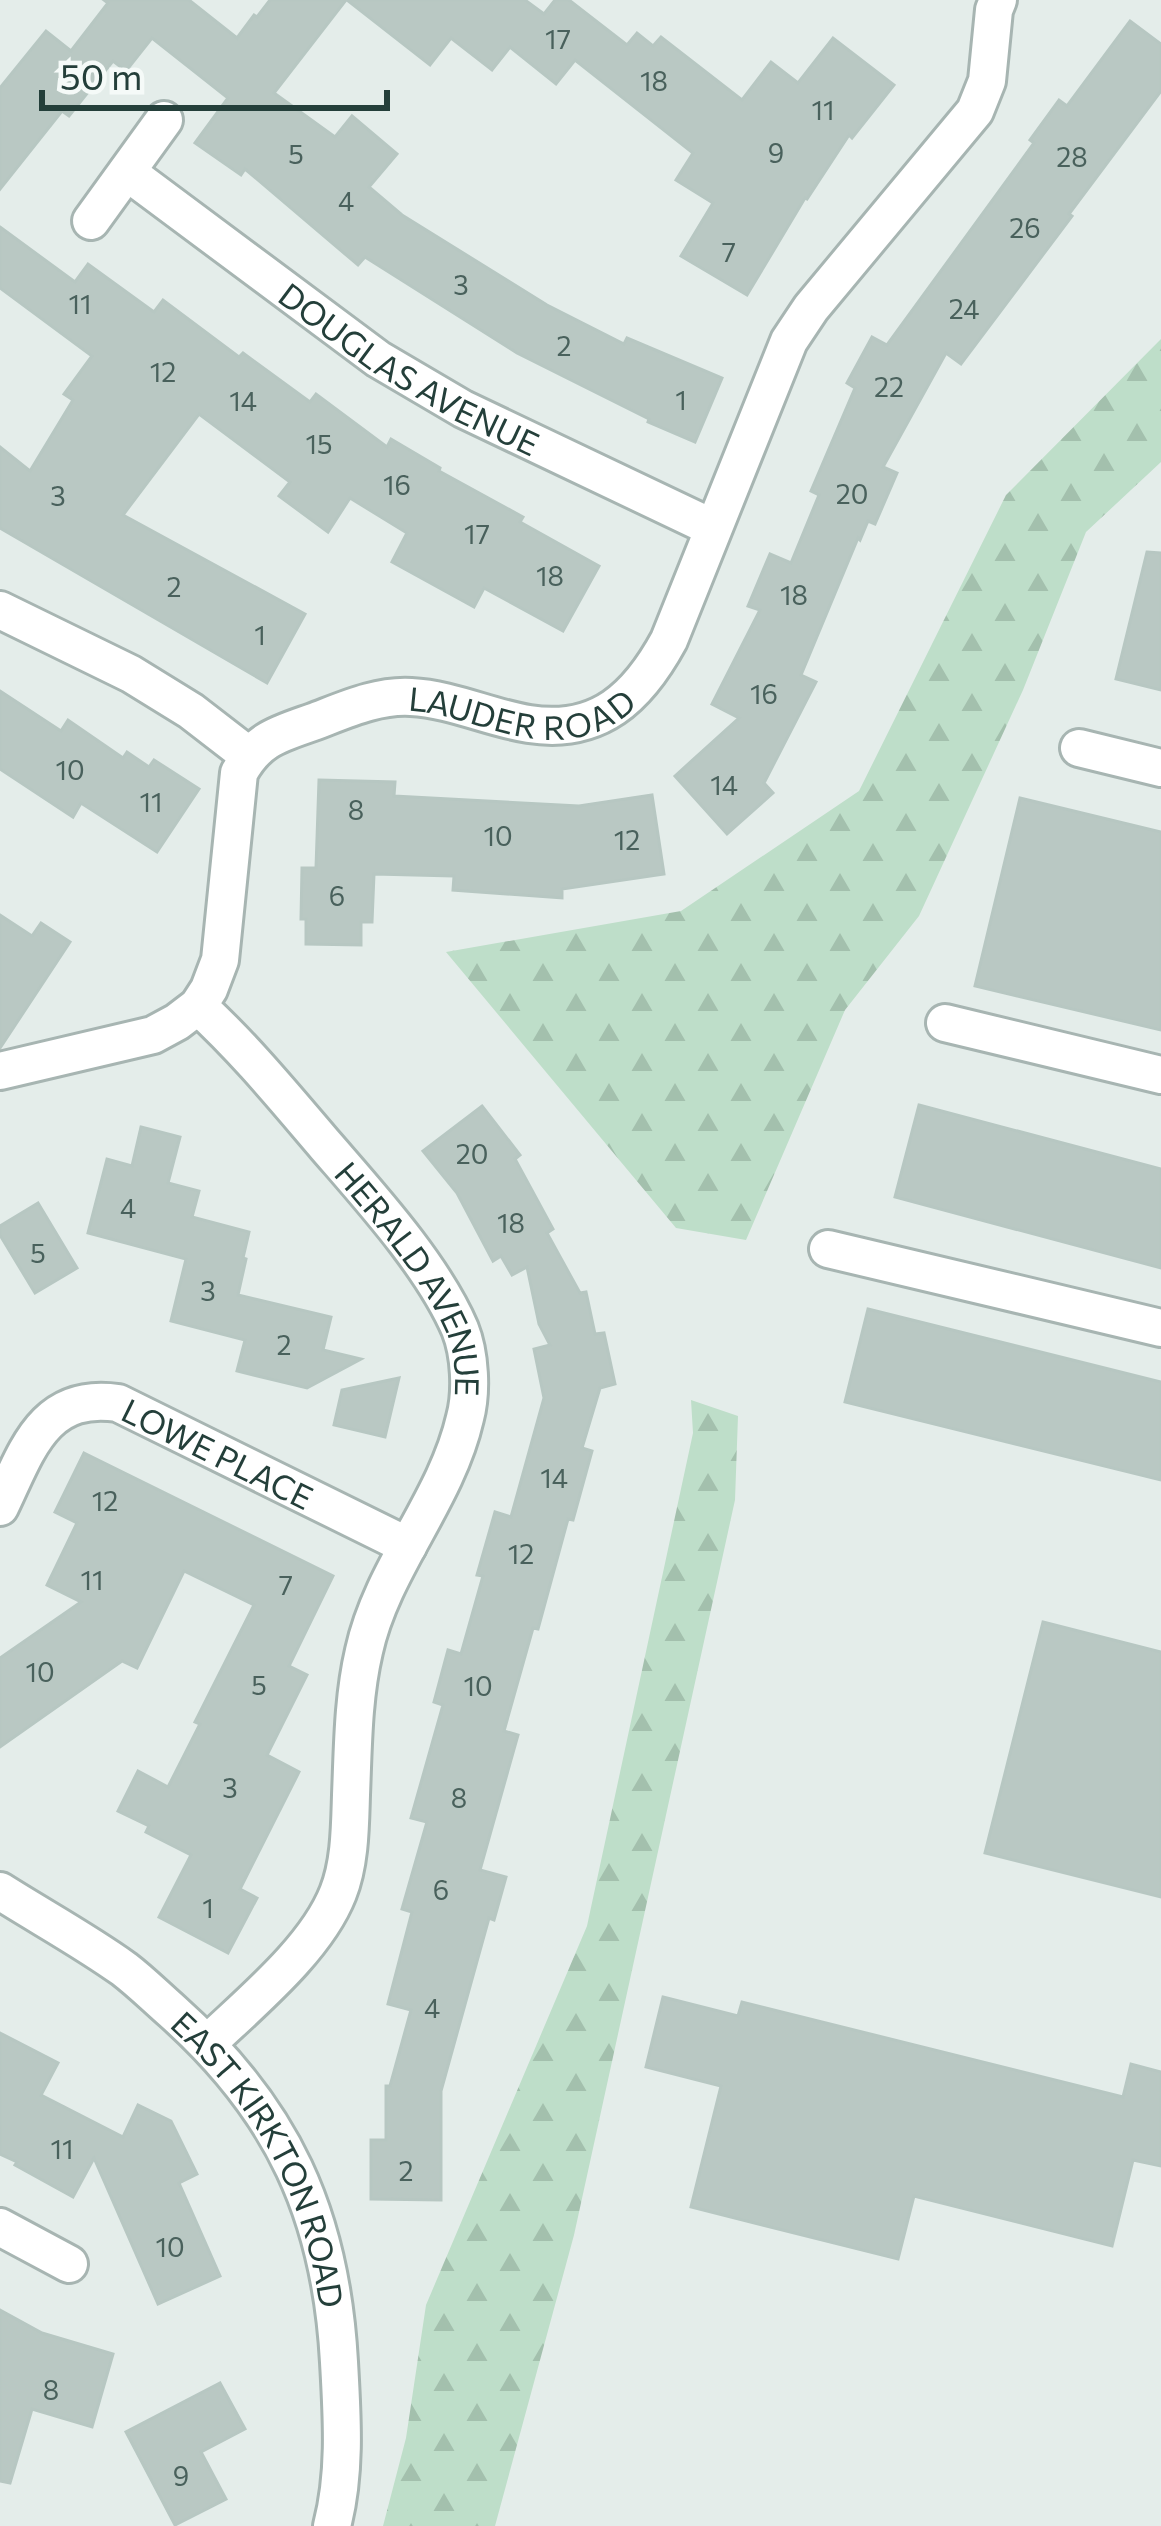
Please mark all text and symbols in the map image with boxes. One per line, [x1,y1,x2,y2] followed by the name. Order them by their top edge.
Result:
[545,22,571,55] house number: 17
[42,36,387,110] scale bar
[60,53,142,97] text: 50 m
[640,64,668,97] house number: 18
[811,93,835,126] house number: 11
[768,136,784,169] house number: 9
[288,137,304,170] house number: 5
[1056,140,1088,173] house number: 28
[338,184,354,217] house number: 4
[1009,211,1041,244] house number: 26
[722,235,736,268] house number: 7
[453,268,469,301] house number: 3
[272,273,546,463] street label: DOUGLAS AVENUE
[68,287,92,320] house number: 11
[949,292,979,325] house number: 24
[557,329,571,362] house number: 2
[150,355,176,388] house number: 12
[874,370,904,403] house number: 22
[675,383,687,416] house number: 1
[229,384,257,417] house number: 14
[305,427,333,460] house number: 15
[383,468,411,501] house number: 16
[836,477,868,510] house number: 20
[50,479,66,512] house number: 3
[464,517,490,550] house number: 17
[536,559,564,592] house number: 18
[167,570,181,603] house number: 2
[780,578,808,611] house number: 18
[254,618,266,651] house number: 1
[407,676,642,747] street label: LAUDER ROAD
[750,677,778,710] house number: 16
[55,753,85,786] house number: 10
[710,768,738,801] house number: 14
[139,785,163,818] house number: 11
[348,793,364,826] house number: 8
[483,819,513,852] house number: 10
[614,823,640,856] house number: 12
[329,879,345,912] house number: 6
[456,1137,488,1170] house number: 20
[328,1152,490,1397] street label: HERALD AVENUE
[120,1191,136,1224] house number: 4
[497,1206,525,1239] house number: 18
[30,1236,46,1269] house number: 5
[200,1274,216,1307] house number: 3
[277,1328,291,1361] house number: 2
[116,1388,320,1517] street label: LOWE PLACE
[540,1461,568,1494] house number: 14
[92,1484,118,1517] house number: 12
[508,1537,534,1570] house number: 12
[80,1563,104,1596] house number: 11
[279,1568,293,1601] house number: 7
[25,1655,55,1688] house number: 10
[251,1668,267,1701] house number: 5
[463,1669,493,1702] house number: 10
[222,1771,238,1804] house number: 3
[451,1781,467,1814] house number: 8
[433,1873,449,1906] house number: 6
[202,1891,214,1924] house number: 1
[424,1991,440,2024] house number: 4
[164,2001,354,2310] street label: EAST KIRKTON ROAD
[50,2132,74,2165] house number: 11
[399,2154,413,2187] house number: 2
[155,2230,185,2263] house number: 10
[43,2373,59,2406] house number: 8
[173,2459,189,2492] house number: 9

